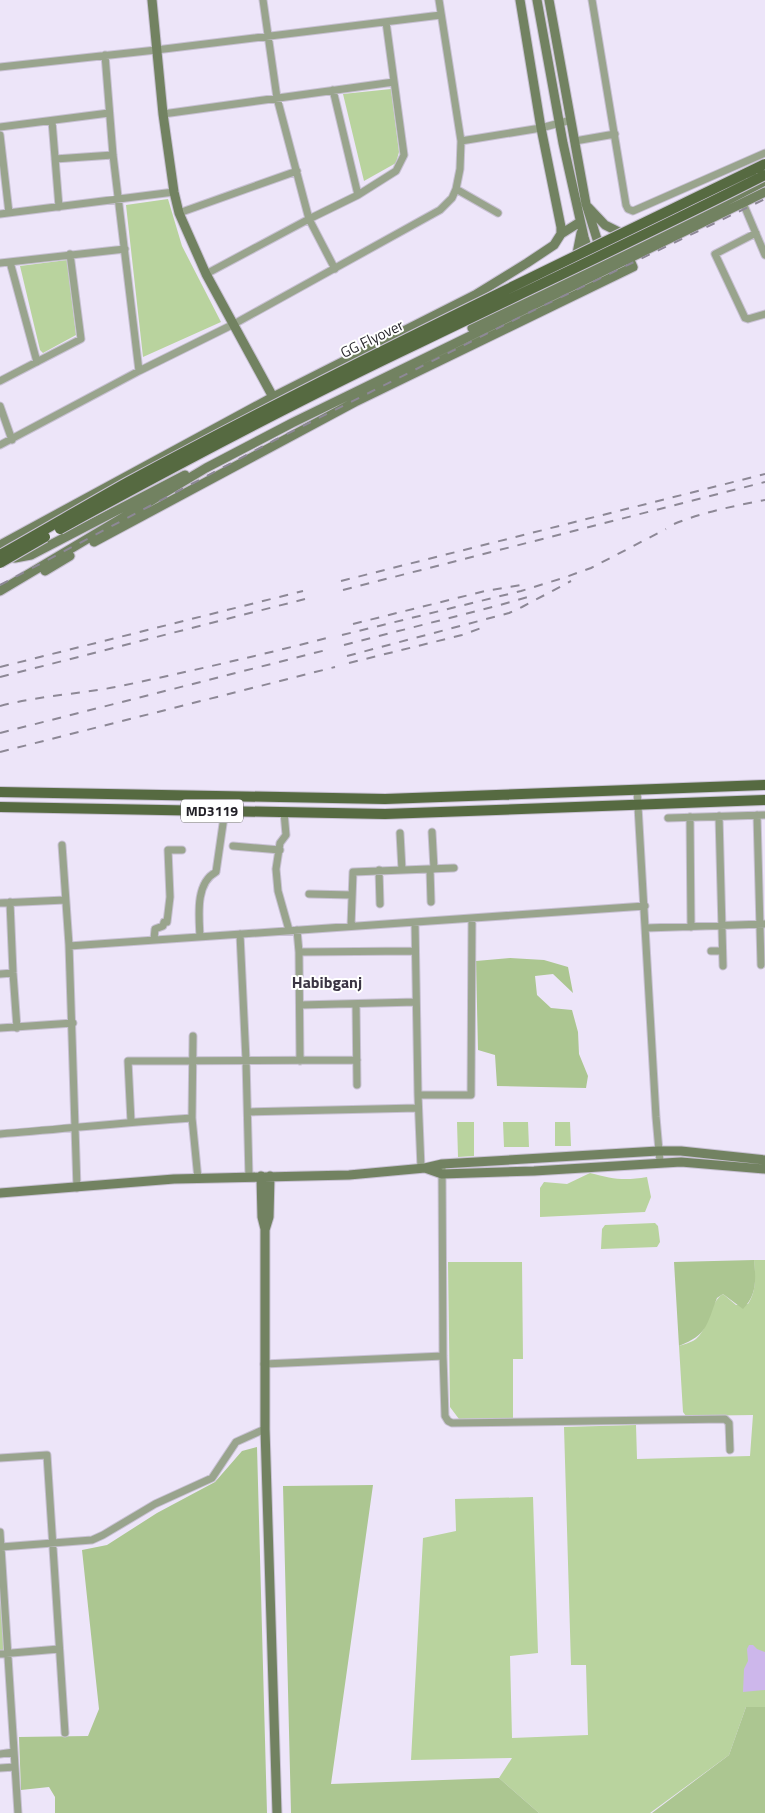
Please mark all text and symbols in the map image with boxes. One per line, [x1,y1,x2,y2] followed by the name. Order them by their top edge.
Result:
[336,313,407,364] street label: GG Flyover
[181,799,243,822] road number: MD3119
[292,970,362,994] district label: Habibganj

